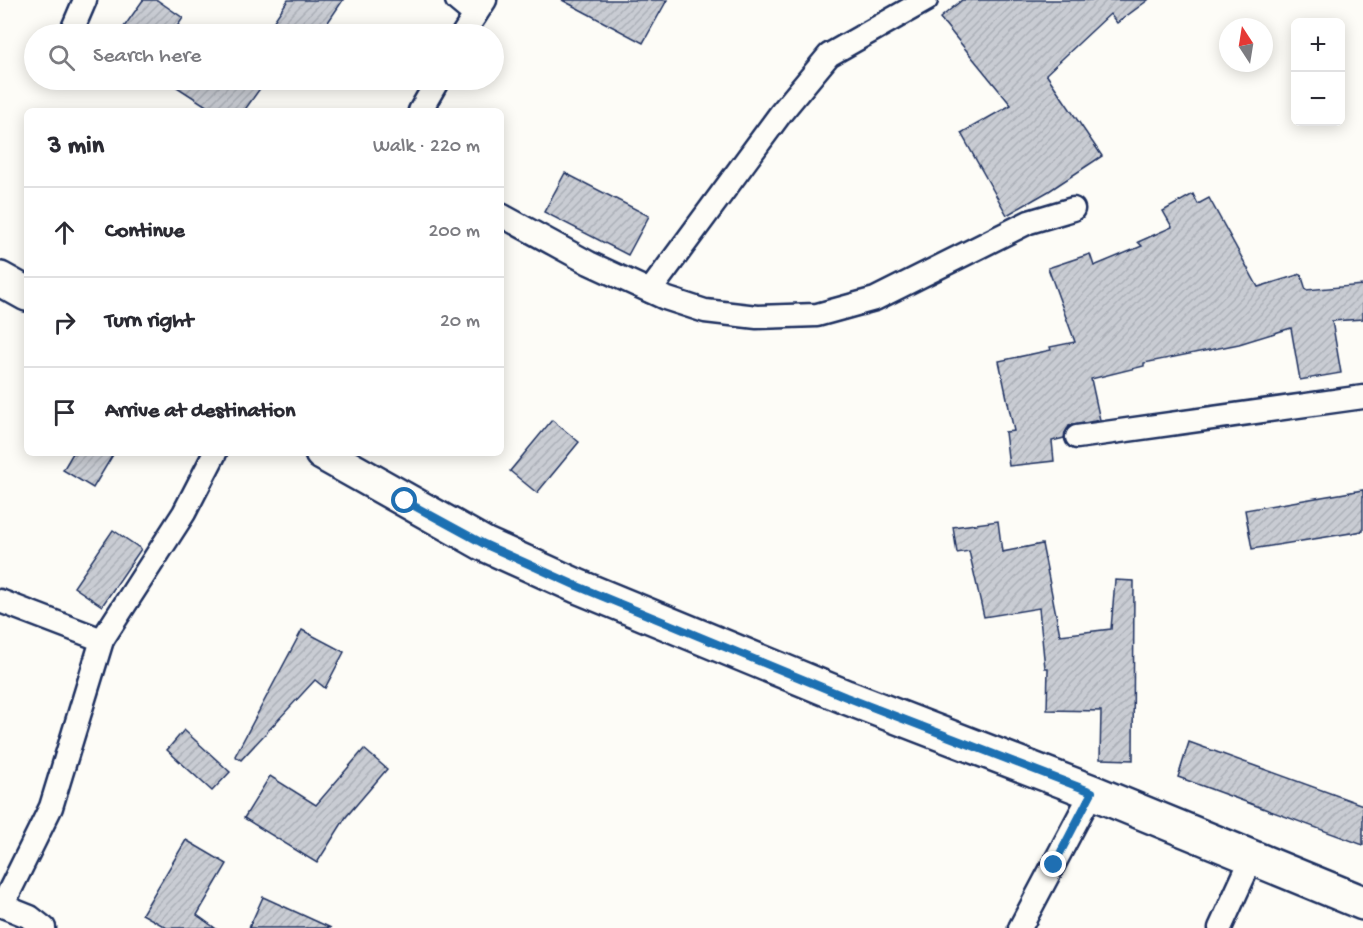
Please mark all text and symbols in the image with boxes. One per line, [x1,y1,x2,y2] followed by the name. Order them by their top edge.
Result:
[1219,18,1273,72] north arrow
[1291,18,1345,126] map controls
[1291,18,1345,72] button: +
[24,24,504,90] search box
[45,41,78,74] icon: search
[93,44,201,70] text: Search here
[1291,72,1345,126] button: −
[48,132,104,163] text: 3 min
[373,136,480,159] text: Walk · 220 m
[48,216,81,249] icon: ahead
[105,219,185,245] text: Continue
[429,221,480,244] text: 200 m
[48,306,81,339] icon: right
[105,309,193,335] text: Turn right
[440,311,480,334] text: 20 m
[48,396,81,429] icon: arrive
[105,399,295,425] text: Arrive at destination
[391,487,417,513] route start
[1040,851,1066,877] route end

